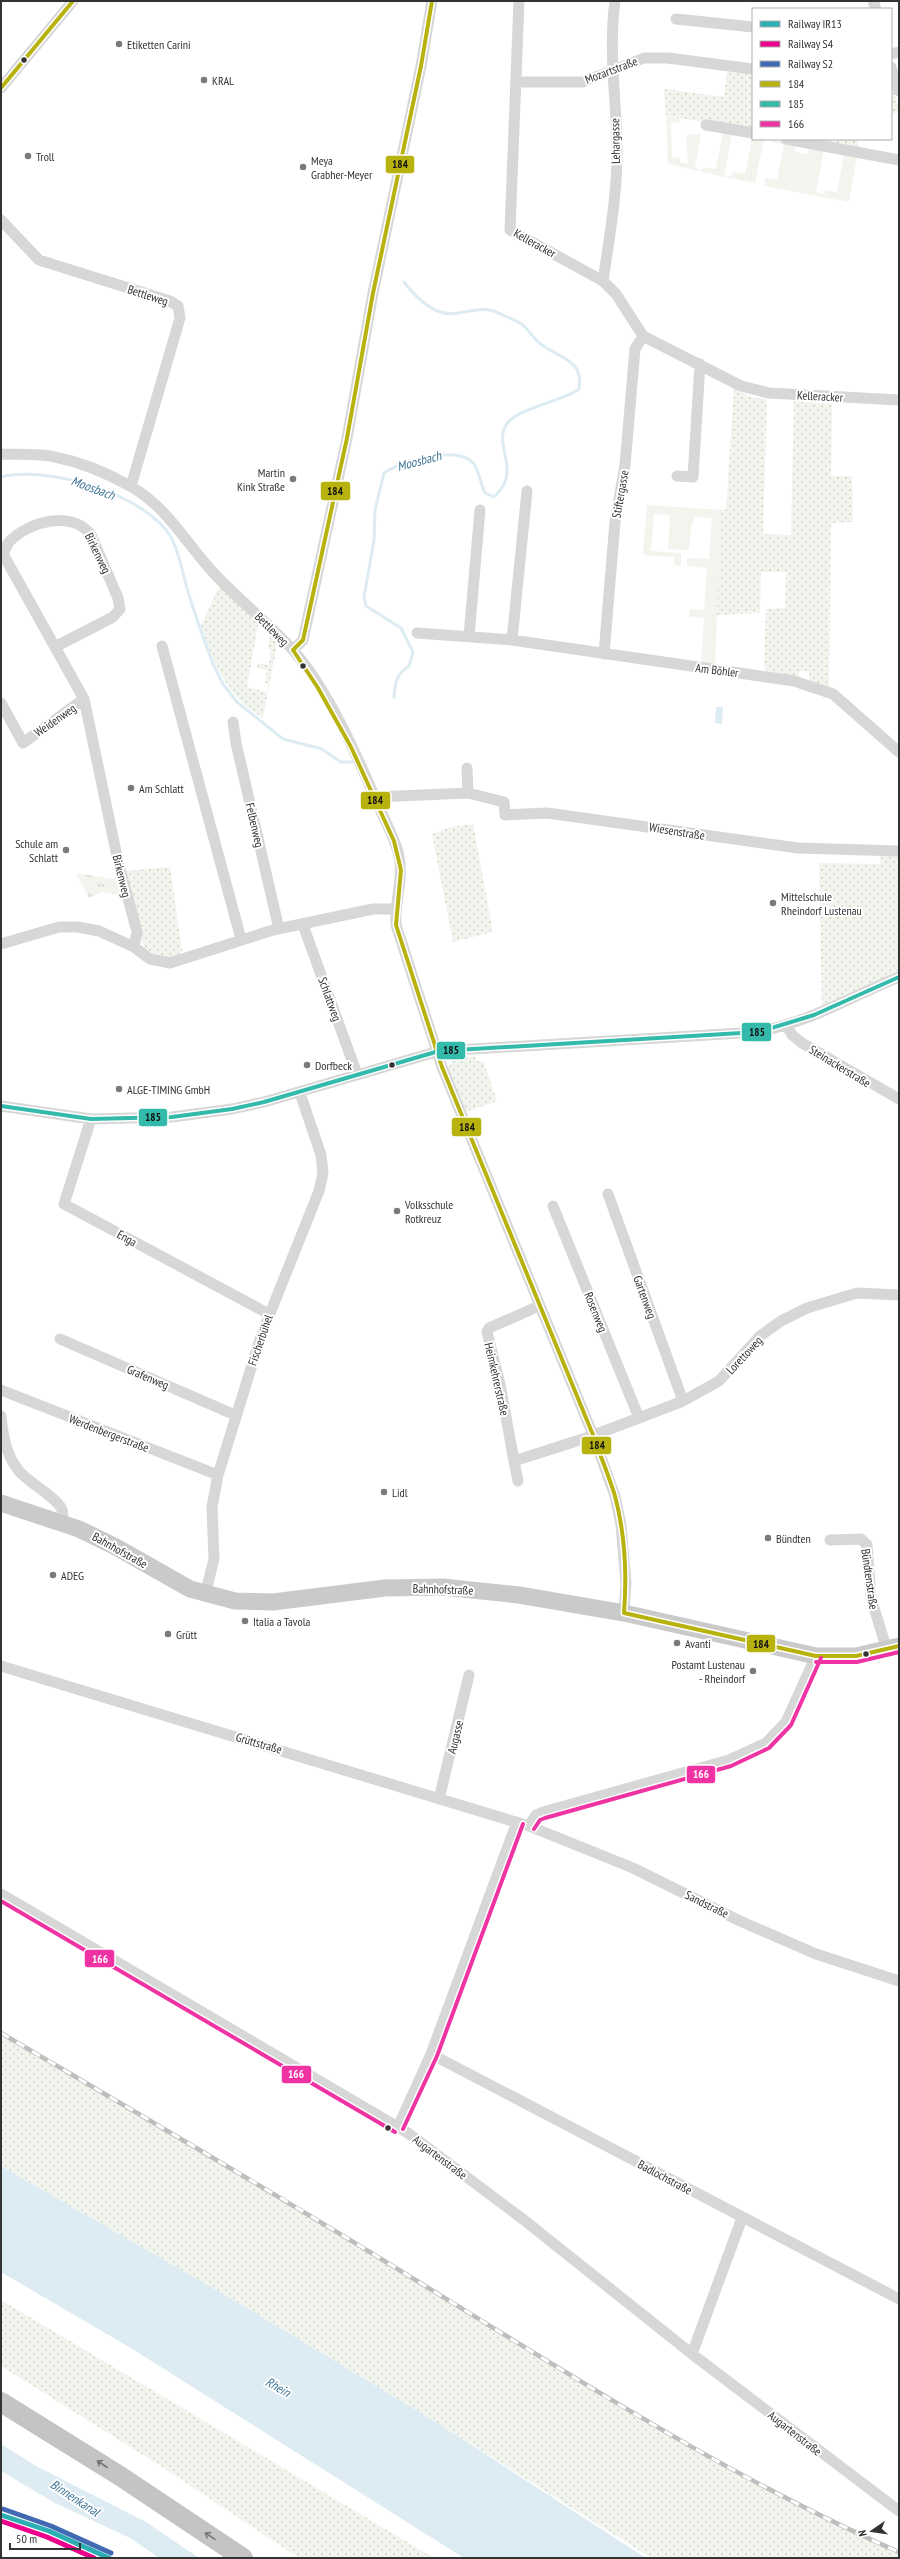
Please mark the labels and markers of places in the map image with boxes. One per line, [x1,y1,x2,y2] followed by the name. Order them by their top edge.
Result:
[127,37,191,52] place label: Etiketten Carini
[114,39,124,49] marker: Etiketten Carini
[19,55,29,65] unlabelled marker
[212,73,234,88] place label: KRAL
[199,75,209,85] marker: KRAL
[36,149,55,164] place label: Troll
[23,151,33,161] marker: Troll
[311,153,373,182] place label: Meya Grabher-Meyer
[298,162,308,172] marker: Meya Grabher-Meyer
[237,465,285,494] place label: Martin Kink Straße
[288,474,298,484] marker: Martin Kink Straße
[298,661,308,671] unlabelled marker
[139,781,185,796] place label: Am Schlatt
[126,783,136,793] marker: Am Schlatt
[15,836,59,865] place label: Schule am Schlatt
[61,845,71,855] marker: Schule am Schlatt
[781,889,862,918] place label: Mittelschule Rheindorf Lustenau
[768,898,778,908] marker: Mittelschule Rheindorf Lustenau
[315,1058,352,1073] place label: Dorfbeck
[302,1060,312,1070] marker: Dorfbeck
[387,1060,397,1070] unlabelled marker
[127,1082,210,1097] place label: ALGE-TIMING GmbH
[114,1084,124,1094] marker: ALGE-TIMING GmbH
[404,1197,453,1226] place label: Volksschule Rotkreuz
[392,1206,402,1216] marker: Volksschule Rotkreuz
[392,1485,408,1500] place label: Lidl
[379,1487,389,1497] marker: Lidl
[776,1531,811,1546] place label: Bündten
[763,1533,773,1543] marker: Bündten
[61,1568,84,1583] place label: ADEG
[48,1570,58,1580] marker: ADEG
[253,1614,310,1629] place label: Italia a Tavola
[240,1616,250,1626] marker: Italia a Tavola
[176,1627,198,1642] place label: Grütt
[163,1629,173,1639] marker: Grütt
[685,1636,711,1651] place label: Avanti
[672,1638,682,1648] marker: Avanti
[861,1649,871,1659] unlabelled marker
[671,1657,746,1686] place label: Postamt Lustenau - Rheindorf
[748,1666,758,1676] marker: Postamt Lustenau - Rheindorf
[383,2123,393,2133] unlabelled marker

